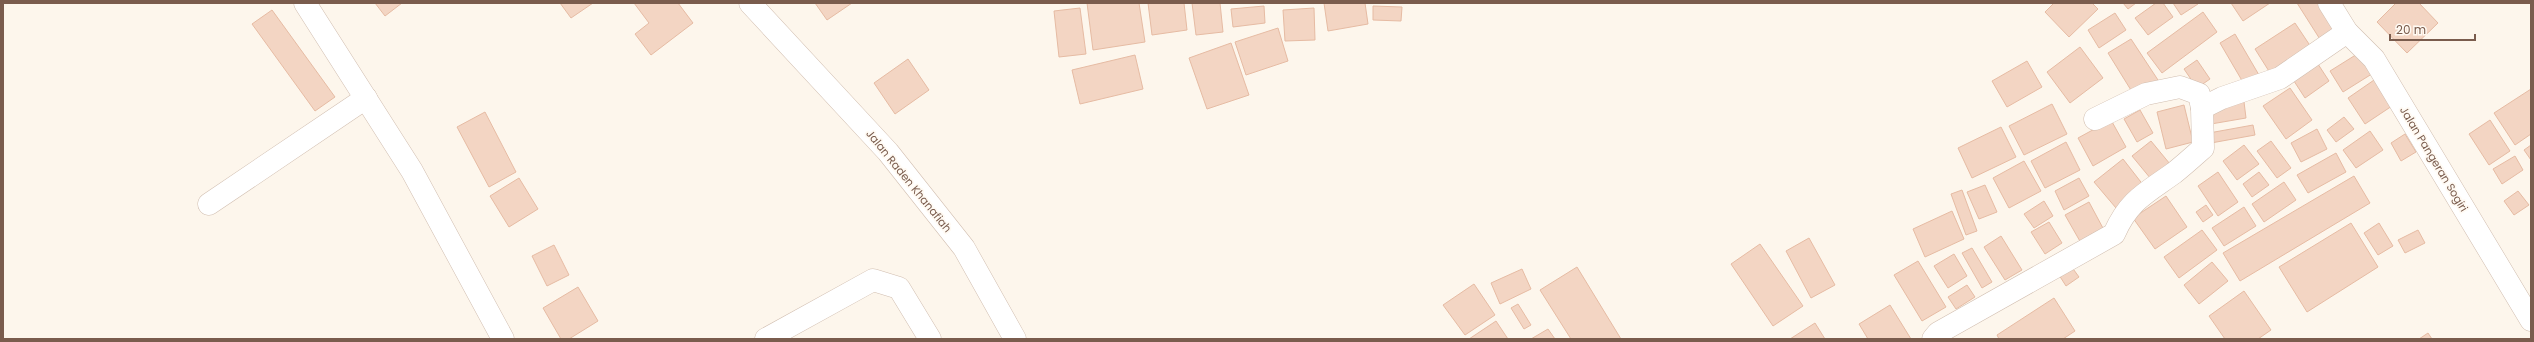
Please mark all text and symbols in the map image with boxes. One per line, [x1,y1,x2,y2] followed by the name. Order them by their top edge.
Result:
[2390,16,2475,42] scale bar
[2396,21,2426,38] text: 20 m
[2396,103,2472,215] street label: Jalan Pangeran Sogiri
[862,126,956,236] street label: Jalan Raden Khanafiah

